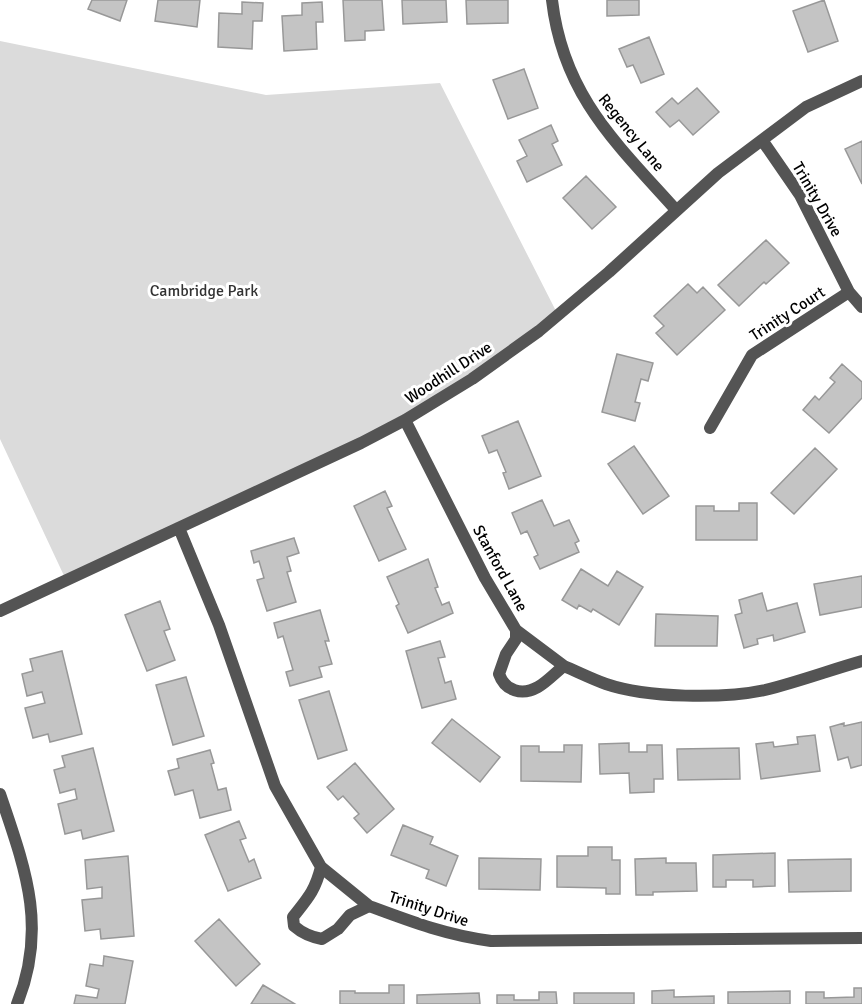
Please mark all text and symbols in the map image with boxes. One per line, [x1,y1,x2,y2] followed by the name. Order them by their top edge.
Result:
[594,90,669,176] street label: Regency Lane
[788,159,847,240] street label: Trinity Drive
[150,281,258,301] park label: Cambridge Park
[746,282,829,346] street label: Trinity Court
[401,337,496,408] street label: Woodhill Drive
[468,522,532,615] street label: Stanford Lane
[386,887,471,931] street label: Trinity Drive

